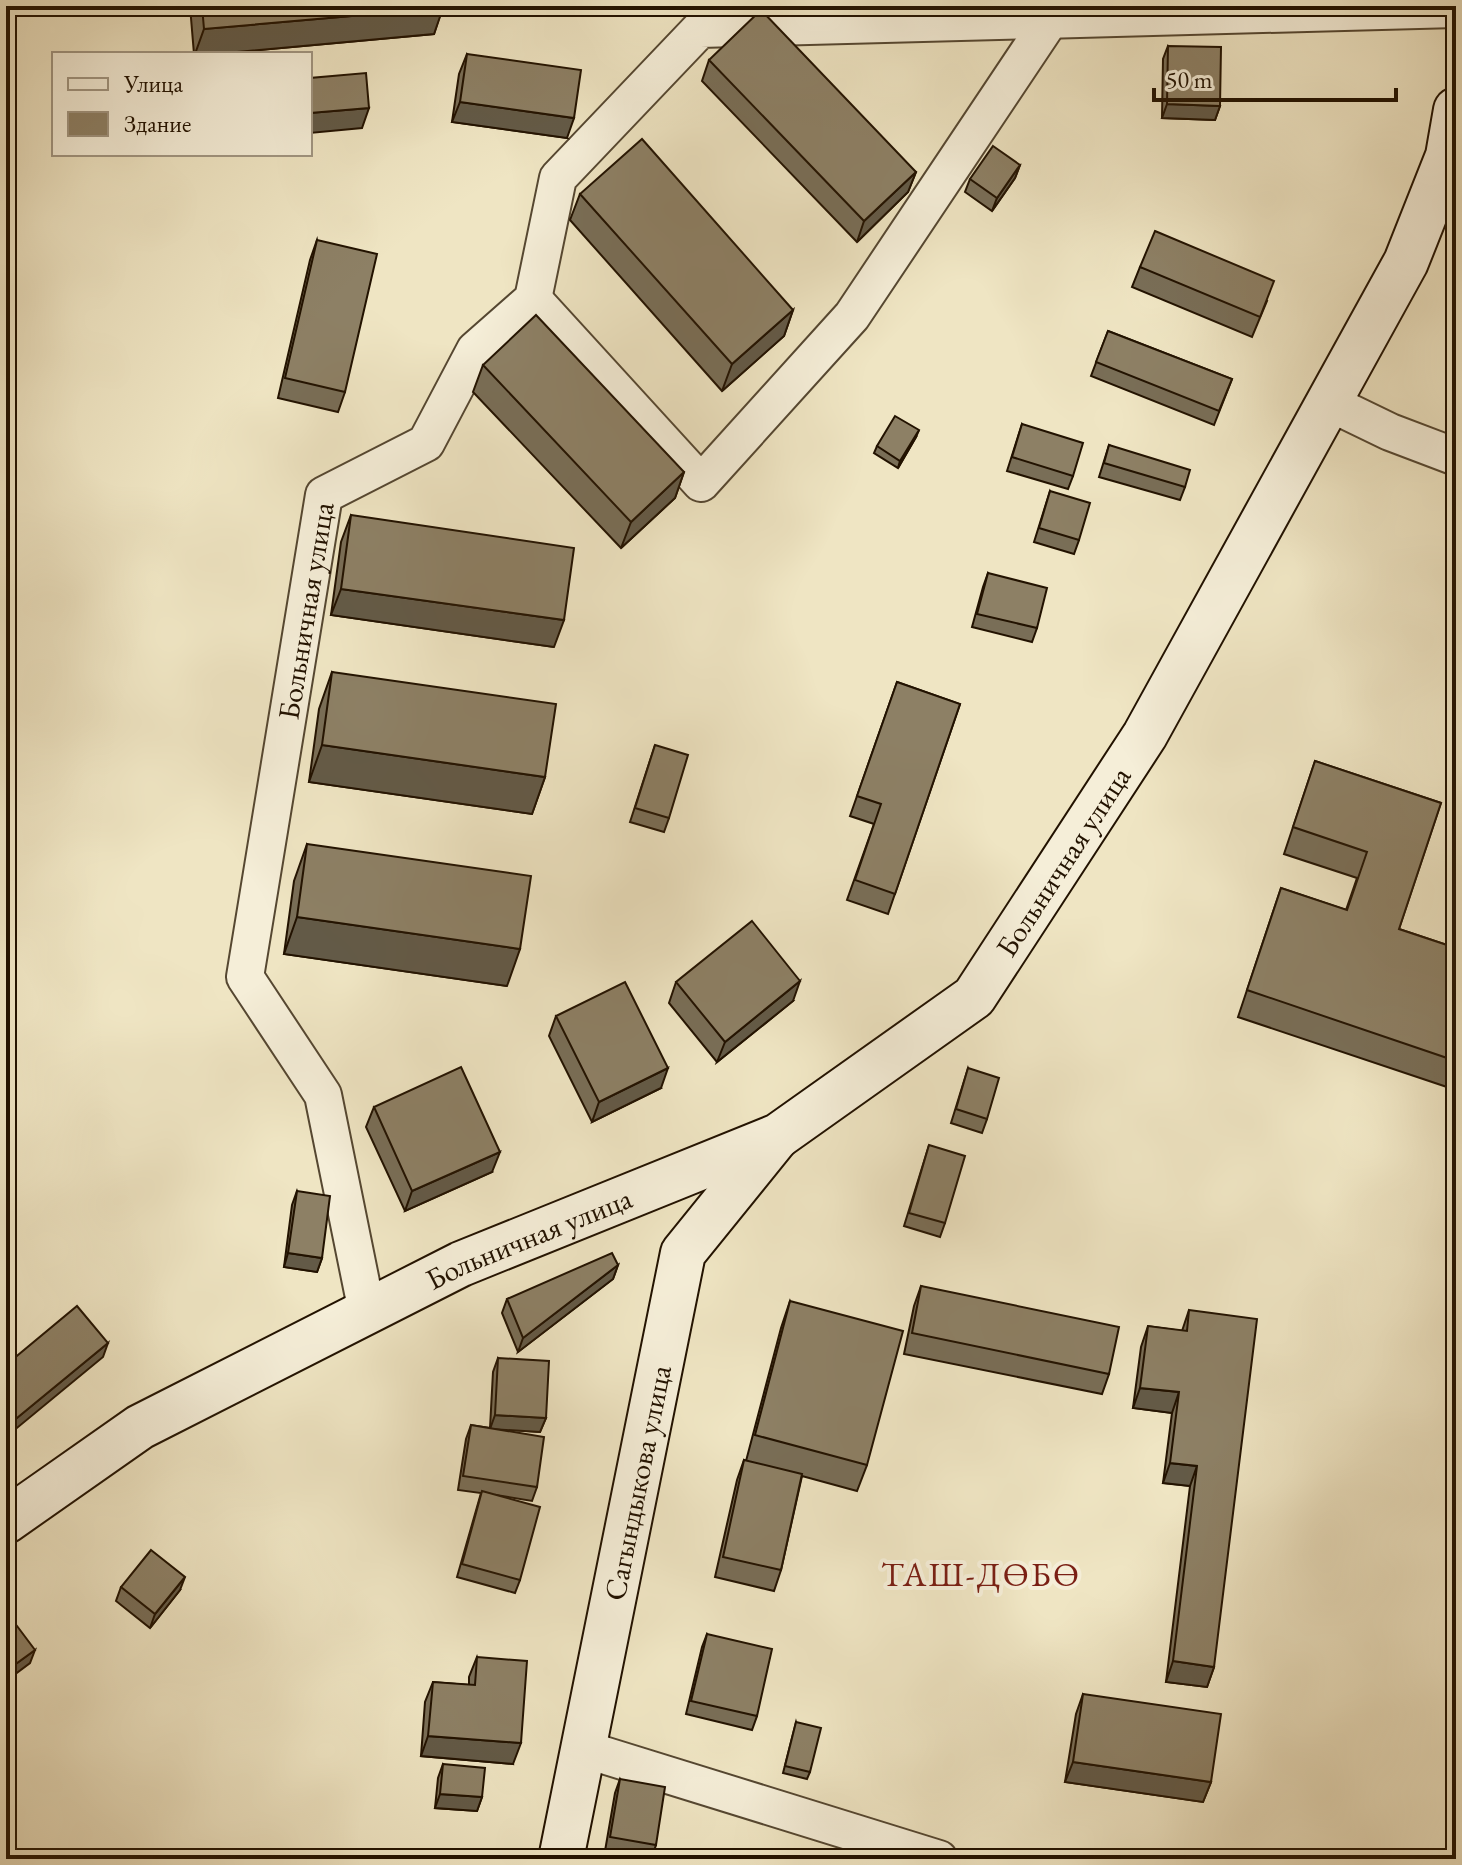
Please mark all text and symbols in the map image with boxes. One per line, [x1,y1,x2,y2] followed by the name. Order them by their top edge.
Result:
[52,52,312,156] legend
[1154,52,1396,102] scale bar
[1166,64,1213,95] text: 50 m
[123,68,183,99] text: Улица
[124,108,191,139] text: Здание
[268,499,342,722] street label: Больничная улица
[986,758,1139,964] street label: Больничная улица
[419,1178,637,1298] street label: Больничная улица
[594,1361,680,1604] street label: Сагындыкова улица
[881,1552,1081,1596] district label: ТАШ-ДӨБӨ

